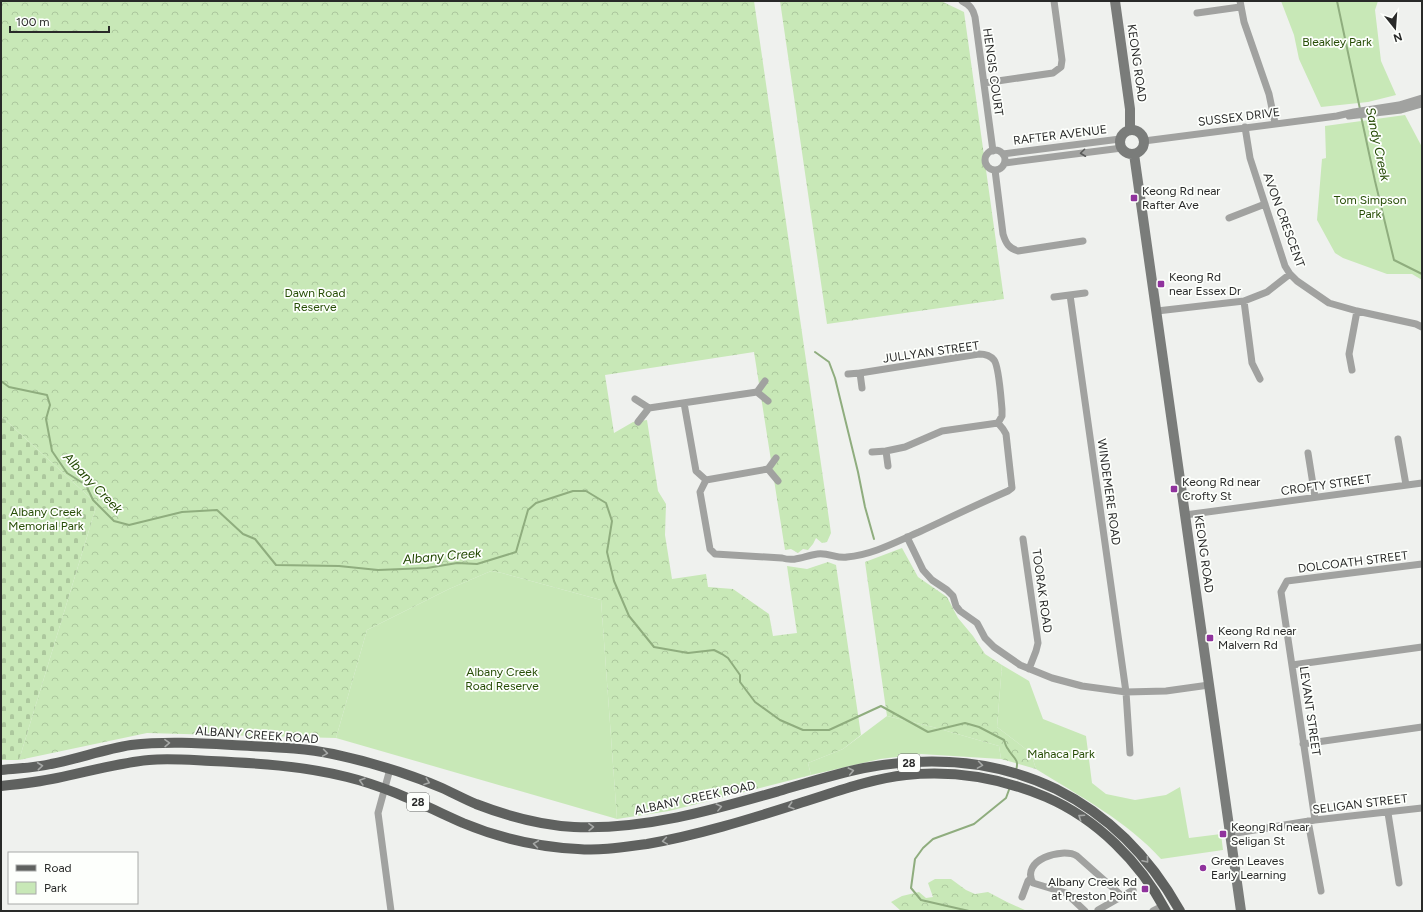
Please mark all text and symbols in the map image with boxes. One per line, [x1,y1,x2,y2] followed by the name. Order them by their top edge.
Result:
[10,8,109,34] scale bar
[1375,8,1415,48] north arrow
[16,15,50,29] text: 100 m
[1125,23,1149,103] street label: KEONG ROAD
[980,27,1006,117] street label: HENGIS COURT
[1392,30,1404,45] text: N
[1302,35,1372,49] park label: Bleakley Park
[1197,105,1281,129] street label: SUSSEX DRIVE
[1363,106,1393,183] water label: Sandy Creek
[1012,122,1108,148] street label: RAFTER AVENUE
[1080,148,1086,157] one-way arrow
[1260,171,1308,270] street label: AVON CRESCENT
[1142,184,1220,212] place label: Keong Rd near Rafter Ave
[1129,193,1139,203] marker: Keong Rd near Rafter Ave
[1334,193,1407,221] park label: Tom Simpson Park
[1169,270,1241,298] place label: Keong Rd near Essex Dr
[1156,279,1166,289] marker: Keong Rd near Essex Dr
[285,286,345,314] park label: Dawn Road Reserve
[882,338,980,366] street label: JULLYAN STREET
[1095,438,1123,546] street label: WINDEMERE ROAD
[60,449,126,517] water label: Albany Creek
[1280,472,1372,498] street label: CROFTY STREET
[1182,475,1260,503] place label: Keong Rd near Crofty St
[1169,484,1179,494] marker: Keong Rd near Crofty St
[8,505,84,533] park label: Albany Creek Memorial Park
[1192,514,1216,594] street label: KEONG ROAD
[401,545,482,567] water label: Albany Creek
[1029,548,1055,634] street label: TOORAK ROAD
[1297,548,1409,576] street label: DOLCOATH STREET
[1218,624,1296,652] place label: Keong Rd near Malvern Rd
[1205,633,1215,643] marker: Keong Rd near Malvern Rd
[465,665,539,693] park label: Albany Creek Road Reserve
[1297,665,1323,757] street label: LEVANT STREET
[195,724,319,746] street label: ALBANY CREEK ROAD
[164,739,170,747] one-way arrow
[1027,747,1095,761] park label: Mahaca Park
[322,748,328,756] one-way arrow
[898,754,920,772] road number: 28
[977,760,983,769] one-way arrow
[37,762,43,771] one-way arrow
[848,768,854,776] one-way arrow
[359,777,366,786] one-way arrow
[423,778,430,786] one-way arrow
[633,778,757,818] street label: ALBANY CREEK ROAD
[1312,791,1409,817] street label: SELIGAN STREET
[407,793,429,811] road number: 28
[787,802,794,810] one-way arrow
[716,804,722,812] one-way arrow
[1078,814,1085,822] one-way arrow
[1231,820,1309,848] place label: Keong Rd near Seligan St
[588,823,594,831] one-way arrow
[1218,829,1228,839] marker: Keong Rd near Seligan St
[662,836,669,845] one-way arrow
[533,840,539,849] one-way arrow
[8,852,138,904] legend
[1211,854,1286,882] place label: Green Leaves Early Learning
[1141,855,1148,863] one-way arrow
[44,861,72,875] text: Road
[1198,863,1208,873] marker: Green Leaves Early Learning
[1048,875,1137,903] place label: Albany Creek Rd at Preston Point
[44,881,67,895] text: Park
[1140,884,1150,894] marker: Albany Creek Rd at Preston Point

